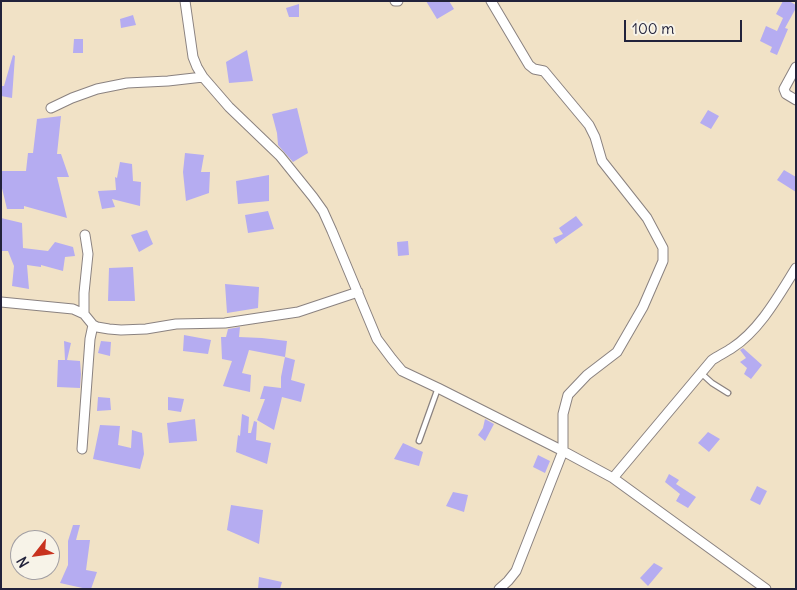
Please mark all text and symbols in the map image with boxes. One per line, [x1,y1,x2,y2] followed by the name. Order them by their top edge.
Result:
[627,10,744,42] scale bar
[632,19,674,38] text: 100 m
[10,530,60,580] north arrow
[13,553,33,571] text: N

